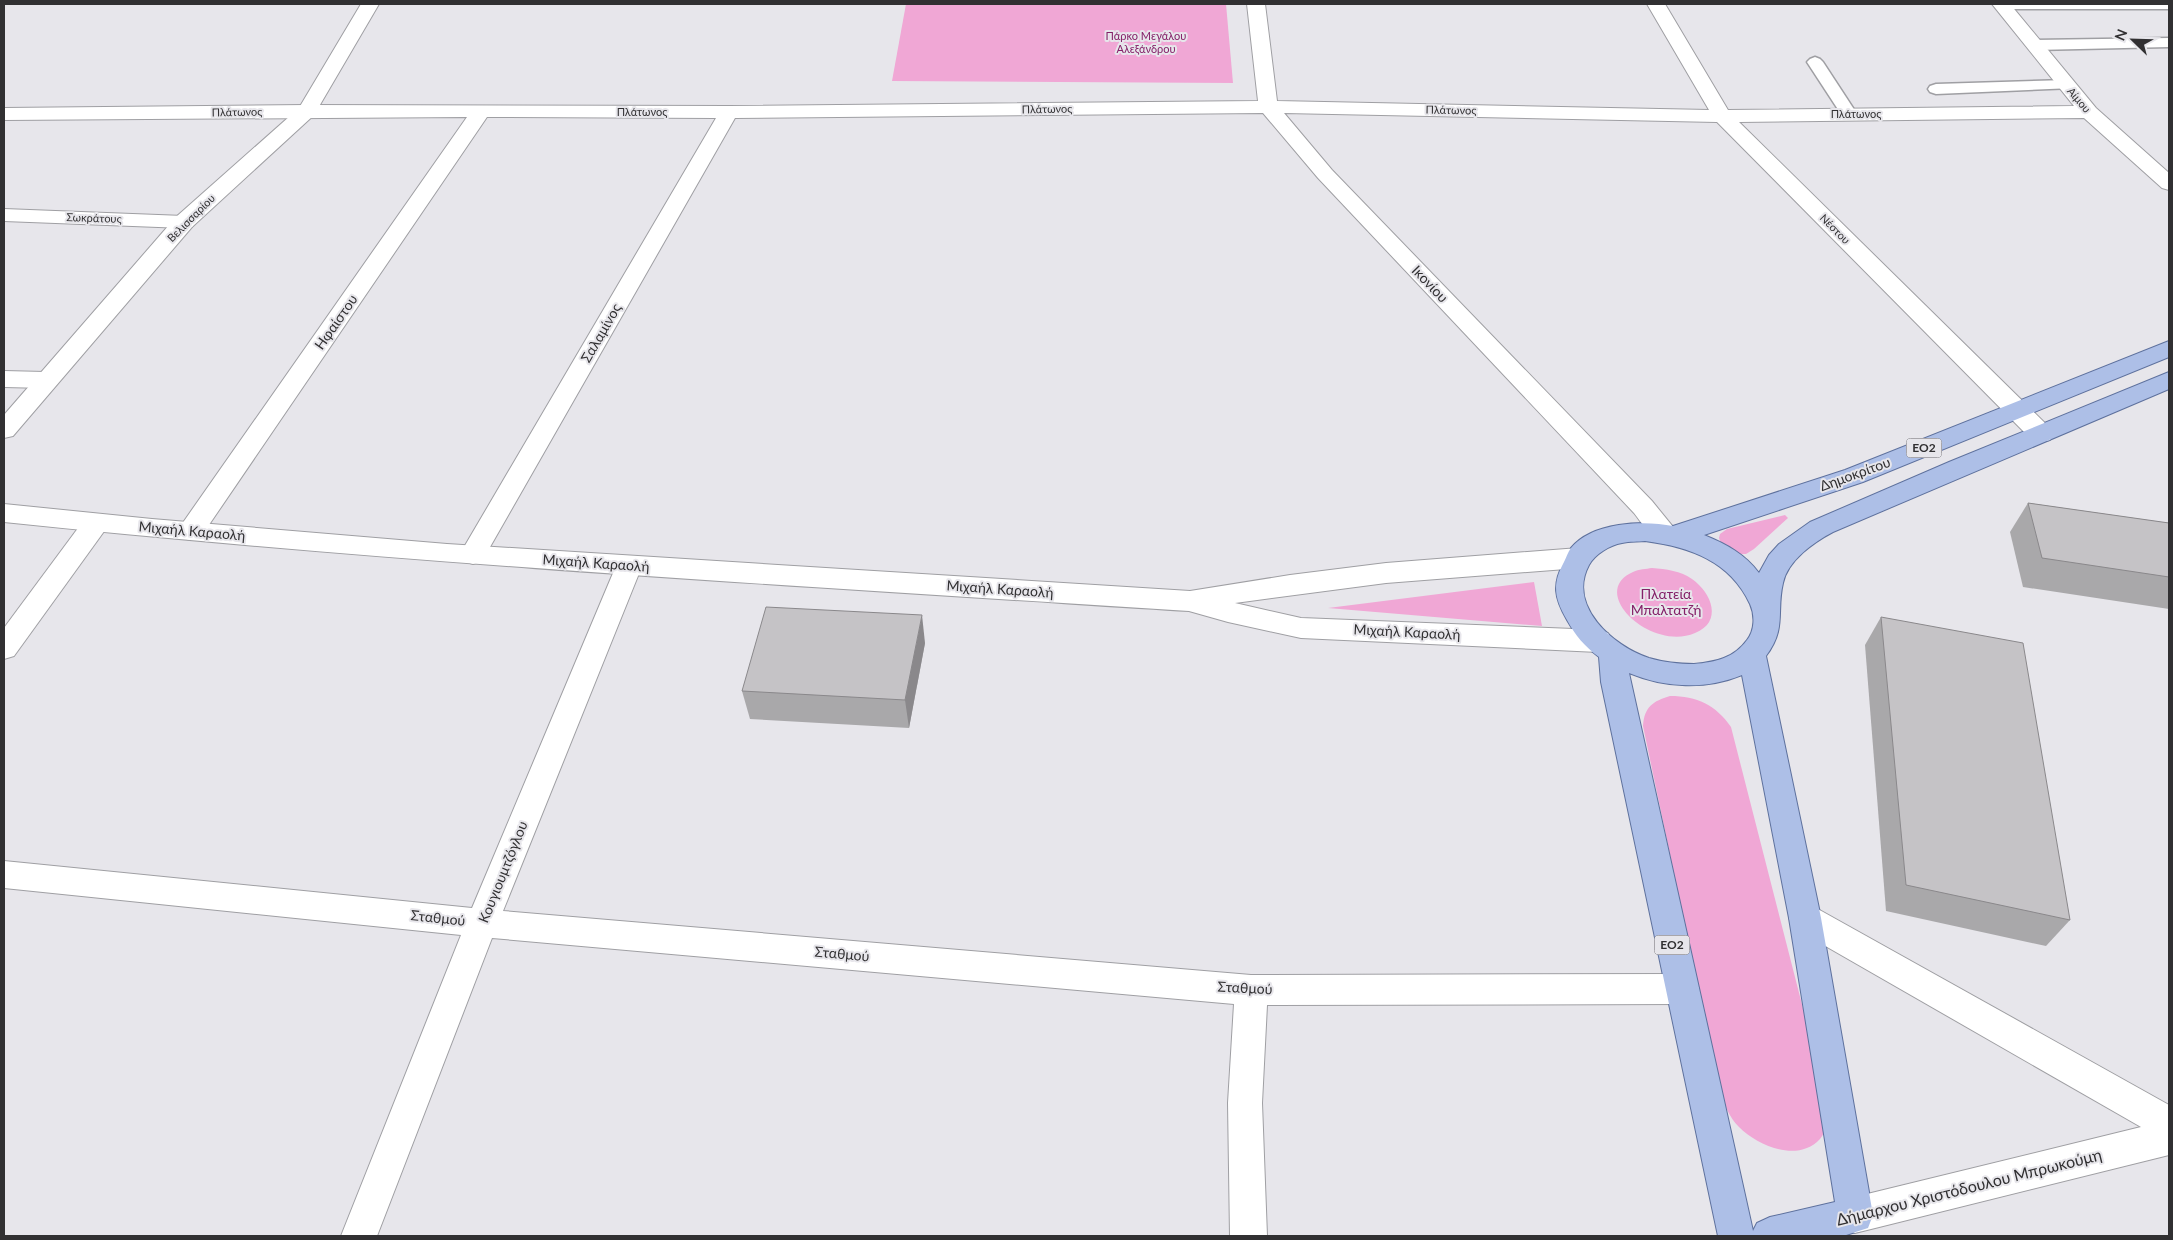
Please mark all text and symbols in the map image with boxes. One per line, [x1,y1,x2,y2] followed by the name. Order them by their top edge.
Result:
[2108,15,2158,65] north arrow
[2111,26,2131,43] text: N
[1106,29,1186,55] park label: Πάρκο Μεγάλου Αλεξάνδρου
[2065,84,2094,115] street label: Αίμου
[1022,102,1072,115] street label: Πλάτωνος
[1426,103,1476,116] street label: Πλάτωνος
[212,105,262,118] street label: Πλάτωνος
[617,105,667,118] street label: Πλάτωνος
[1831,107,1881,120] street label: Πλάτωνος
[164,191,217,244] street label: Βελισσαρίου
[66,210,122,225] street label: Σωκράτους
[1818,211,1853,246] street label: Νέστου
[1409,262,1452,306] street label: Ικονίου
[311,291,361,352] street label: Ηφαίστου
[577,300,625,365] street label: Σαλαμίνος
[1906,438,1942,458] road number: ΕΟ2
[1817,453,1893,494] street label: Δημοκρίτου
[138,517,246,544] street label: Μιχαήλ Καραολή
[542,550,650,575] street label: Μιχαήλ Καραολή
[946,576,1054,601] street label: Μιχαήλ Καραολή
[1631,585,1701,618] park label: Πλατεία Μπαλτατζή
[1353,620,1461,643] street label: Μιχαήλ Καραολή
[474,818,531,925] street label: Κουγιουμτζόγλου
[410,906,466,929] street label: Σταθμού
[1654,936,1690,954] road number: ΕΟ2
[814,943,870,964] street label: Σταθμού
[1217,978,1273,997] street label: Σταθμού
[1834,1144,2104,1229] street label: Δήμαρχου Χριστόδουλου Μπρωκούμη

